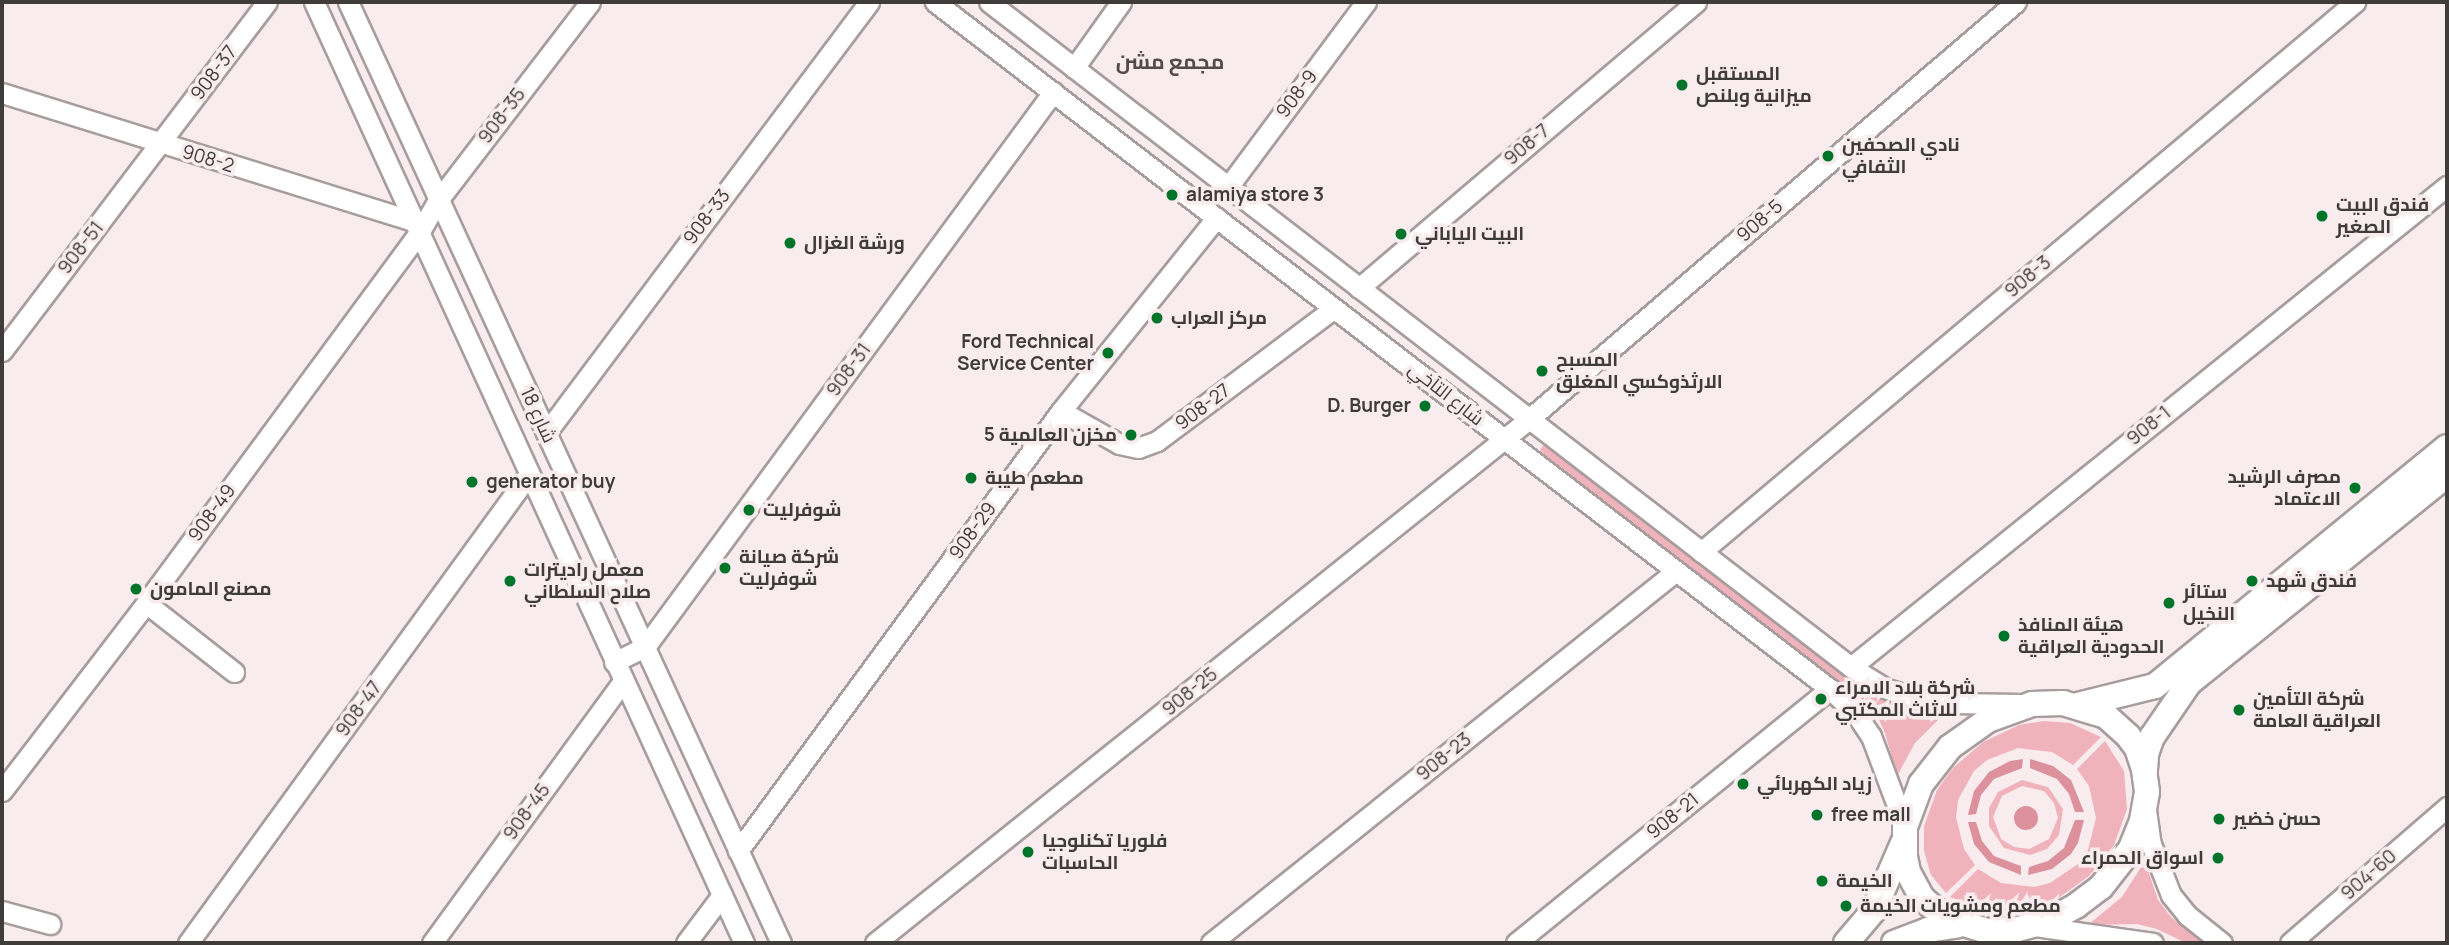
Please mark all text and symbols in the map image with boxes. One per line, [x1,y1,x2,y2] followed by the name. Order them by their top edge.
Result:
[186,41,242,105] street label: 908-37
[1116,48,1224,74] district label: مجمع مشن
[1696,63,1812,107] place label: المستقبل ميزانية وبلنص
[1272,66,1322,122] street label: 908-9
[1674,77,1690,93] marker: المستقبل ميزانية وبلنص
[474,84,530,148] street label: 908-35
[1500,120,1554,170] street label: 908-7
[1842,134,1960,178] place label: نادي الصحفين الثفافي
[179,140,237,178] street label: 908-2
[1820,148,1836,164] marker: نادي الصحفين الثفافي
[1186,184,1324,206] place label: alamiya store 3
[679,185,735,249] street label: 908-33
[1164,187,1180,203] marker: alamiya store 3
[2336,194,2429,238] place label: فندق البيت الصغير
[1732,195,1788,247] street label: 908-5
[2314,208,2330,224] marker: فندق البيت الصغير
[53,217,109,279] street label: 908-51
[1415,223,1524,245] place label: البيت الياباني
[1393,226,1409,242] marker: البيت الياباني
[804,232,905,254] place label: ورشة الغزال
[782,235,798,251] marker: ورشة الغزال
[2000,251,2056,303] street label: 908-3
[1171,307,1267,329] place label: مركز العراب
[1149,310,1165,326] marker: مركز العراب
[957,331,1094,375] place label: Ford Technical Service Center
[822,339,876,401] street label: 908-31
[1100,345,1116,361] marker: Ford Technical Service Center
[1556,349,1723,393] place label: المسبح الارثذوكسي المغلق
[1404,357,1488,431] street label: شارع التآخي
[1534,363,1550,379] marker: المسبح الارثذوكسي المغلق
[1171,379,1235,435] street label: 908-27
[515,383,561,447] street label: شارع 18
[1327,395,1411,417] place label: D. Burger
[1417,398,1433,414] marker: D. Burger
[2122,401,2176,451] street label: 908-1
[984,424,1117,446] place label: مخزن العالمية 5
[1123,427,1139,443] marker: مخزن العالمية 5
[2227,466,2341,510] place label: مصرف الرشيد الاعتماد
[985,467,1084,489] place label: مطعم طيبة
[963,470,979,486] marker: مطعم طيبة
[486,471,615,493] place label: generator buy
[464,474,480,490] marker: generator buy
[184,480,240,546] street label: 908-49
[2347,480,2363,496] marker: مصرف الرشيد الاعتماد
[945,498,1001,564] street label: 908-29
[763,499,842,521] place label: شوفرليت
[741,502,757,518] marker: شوفرليت
[739,546,839,590] place label: شركة صيانة شوفرليت
[524,559,651,603] place label: معمل راديترات صلاح السلطاني
[717,560,733,576] marker: شركة صيانة شوفرليت
[2266,570,2357,592] place label: فندق شهد
[502,573,518,589] marker: معمل راديترات صلاح السلطاني
[2244,573,2260,589] marker: فندق شهد
[150,578,271,600] place label: مصنع المامون
[128,581,144,597] marker: مصنع المامون
[2183,581,2235,625] place label: ستائر النخيل
[2161,595,2177,611] marker: ستائر النخيل
[2018,614,2164,658] place label: هيئة المنافذ الحدودية العراقية
[1996,628,2012,644] marker: هيئة المنافذ الحدودية العراقية
[1158,663,1222,721] street label: 908-25
[331,677,387,741] street label: 908-47
[1835,677,1975,721] place label: شركة بلاد الامراء للاثاث المكتبي
[2253,688,2381,732] place label: شركة التأمين العراقية العامة
[1813,691,1829,707] marker: شركة بلاد الامراء للاثاث المكتبي
[2231,702,2247,718] marker: شركة التأمين العراقية العامة
[1412,728,1476,786] street label: 908-23
[1757,773,1872,795] place label: زياد الكهربائي
[1735,776,1751,792] marker: زياد الكهربائي
[499,779,555,845] street label: 908-45
[1642,788,1704,844] street label: 908-21
[1831,804,1911,826] place label: free mall
[1809,807,1825,823] marker: free mall
[2233,808,2321,830] place label: حسن خضير
[2211,811,2227,827] marker: حسن خضير
[1042,830,1167,874] place label: فلوريا تكنلوجيا الحاسبات
[1020,844,1036,860] marker: فلوريا تكنلوجيا الحاسبات
[2337,845,2401,905] street label: 904-60
[2081,847,2204,869] place label: اسواق الحمراء
[2210,850,2226,866] marker: اسواق الحمراء
[1836,870,1893,892] place label: الخيمة
[1814,873,1830,889] marker: الخيمة
[1860,895,2061,917] place label: مطعم ومشويات الخيمة
[1838,898,1854,914] marker: مطعم ومشويات الخيمة

